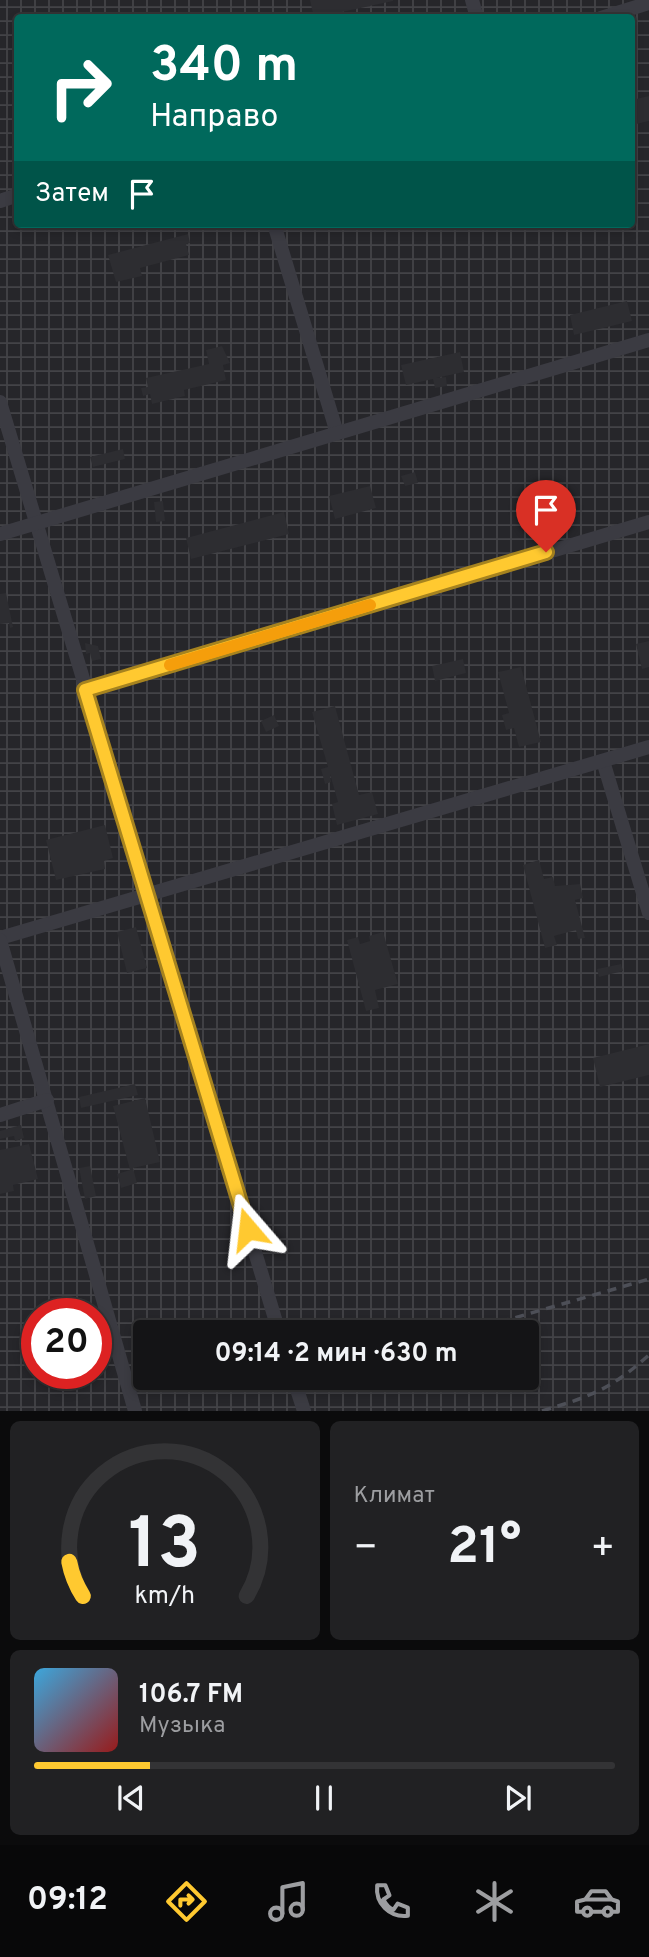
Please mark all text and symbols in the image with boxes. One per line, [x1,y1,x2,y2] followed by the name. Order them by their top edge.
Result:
[150,37,298,99] text: 340 m
[35,42,126,133] icon: right
[150,98,278,138] text: Направо
[123,175,161,213] icon: arrive
[35,178,109,211] text: Затем
[516,480,576,552] pin
[527,491,565,529] icon: arrive
[211,1192,285,1266] position arrow
[21,1298,112,1389] speed limit sign: 20
[214,1338,458,1371] text: 09:14 · 2 мин · 630 m
[354,1482,435,1511] text: Климат
[128,1503,201,1595] text: 13
[447,1516,521,1582] text: 21°
[354,1525,378,1574] text: −
[590,1525,615,1574] text: +
[134,1581,195,1613] text: km/h
[139,1679,243,1712] text: 106.7 FM
[139,1712,225,1741] text: Музыка
[112,1779,150,1817] icon: previous
[305,1779,343,1817] icon: pause
[499,1779,537,1817] icon: next
[162,1877,211,1926] icon: directions
[264,1877,313,1926] icon: music
[367,1877,416,1926] icon: phone
[470,1877,519,1926] icon: climate
[573,1877,622,1926] icon: car
[27,1881,108,1921] text: 09:12

